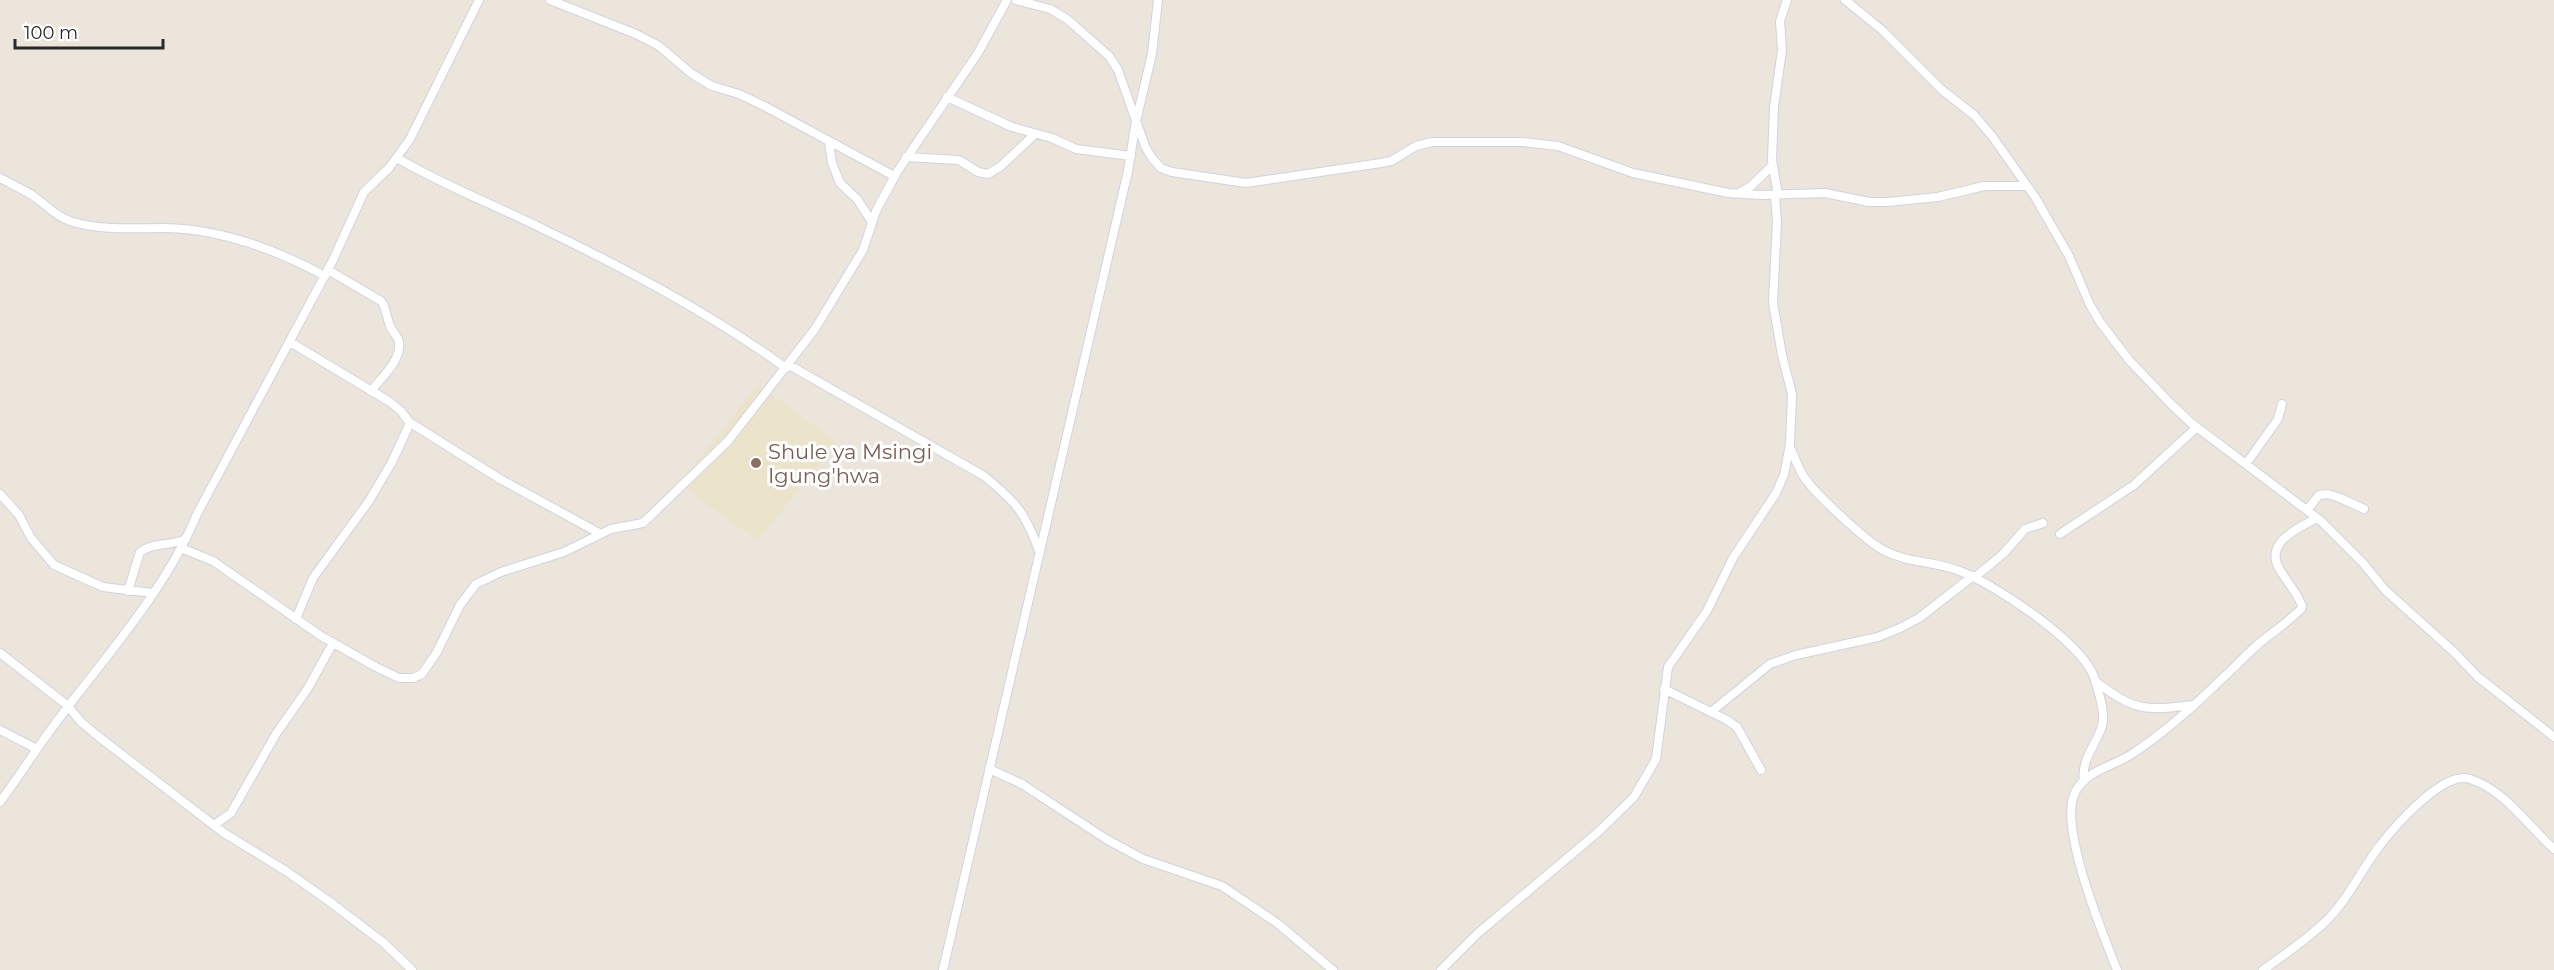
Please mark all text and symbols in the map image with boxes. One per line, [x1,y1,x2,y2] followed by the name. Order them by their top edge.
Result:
[15,12,164,50] scale bar
[24,22,78,44] text: 100 m
[768,439,932,488] place label: Shule ya Msingi Igung'hwa
[749,456,763,470] marker: Shule ya Msingi Igung'hwa

